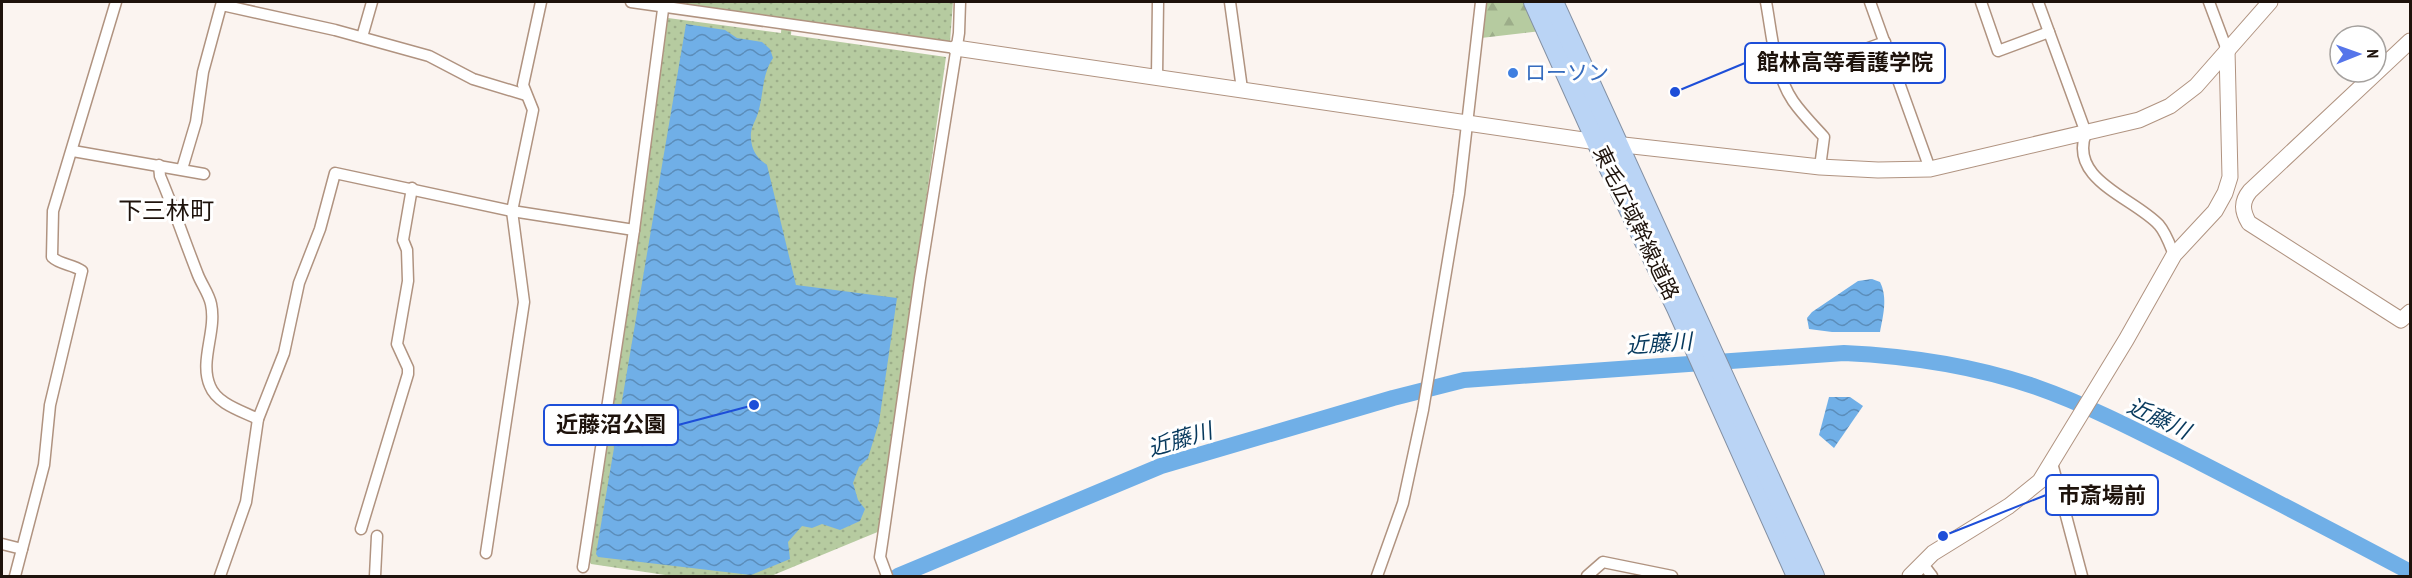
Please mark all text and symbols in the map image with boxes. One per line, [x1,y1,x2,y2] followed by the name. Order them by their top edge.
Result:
[2328,24,2388,84] north arrow
[1745,43,1945,83] callout: 館林高等看護学院
[1757,48,1933,76] text: 館林高等看護学院
[2363,49,2383,58] text: N
[1525,59,1609,86] place label: ローソン
[1506,66,1520,80] marker: ローソン
[1587,141,1685,304] street label: 東毛広域幹線道路
[118,195,214,226] district label: 下三林町
[1625,327,1695,359] water label: 近藤川
[2123,391,2197,445] water label: 近藤川
[544,405,678,445] callout: 近藤沼公園
[556,410,666,438] text: 近藤沼公園
[1144,415,1218,462] water label: 近藤川
[2046,475,2158,515] callout: 市斎場前
[2058,481,2146,509] text: 市斎場前

